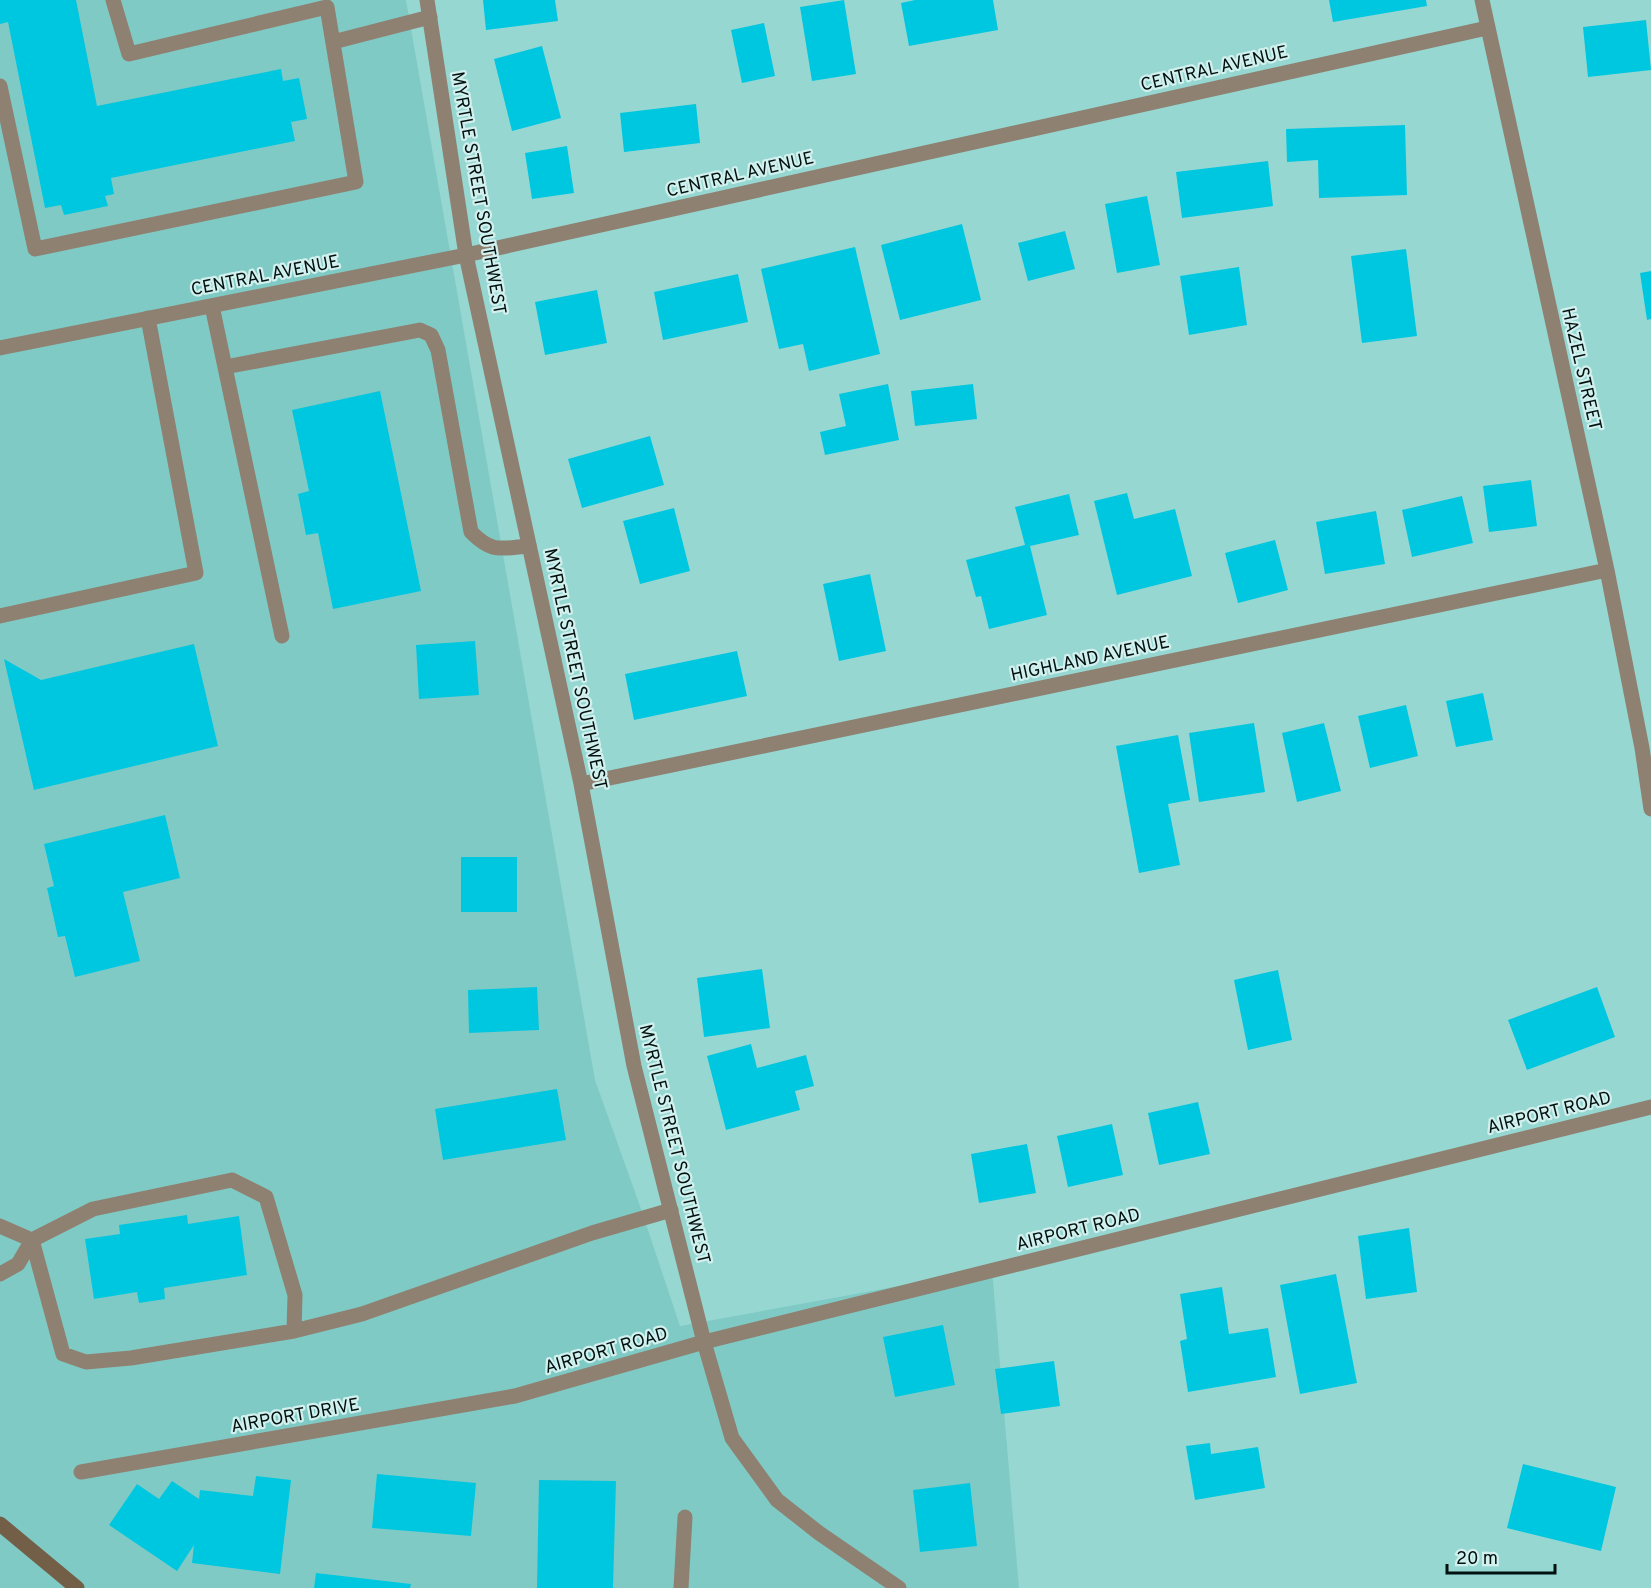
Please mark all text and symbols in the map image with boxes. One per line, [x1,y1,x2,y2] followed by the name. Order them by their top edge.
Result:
[1138,41,1290,98] street label: CENTRAL AVENUE
[445,70,510,317] street label: MYRTLE STREET SOUTHWEST
[664,147,816,204] street label: CENTRAL AVENUE
[189,251,341,302] street label: CENTRAL AVENUE
[1555,306,1606,433] street label: HAZEL STREET
[538,546,611,792] street label: MYRTLE STREET SOUTHWEST
[1009,631,1172,688] street label: HIGHLAND AVENUE
[633,1022,714,1267] street label: MYRTLE STREET SOUTHWEST
[1485,1087,1614,1140] street label: AIRPORT ROAD
[1014,1204,1143,1257] street label: AIRPORT ROAD
[542,1323,671,1380] street label: AIRPORT ROAD
[229,1394,361,1439] street label: AIRPORT DRIVE
[1447,1537,1555,1575] scale bar
[1456,1548,1498,1571] text: 20 m

